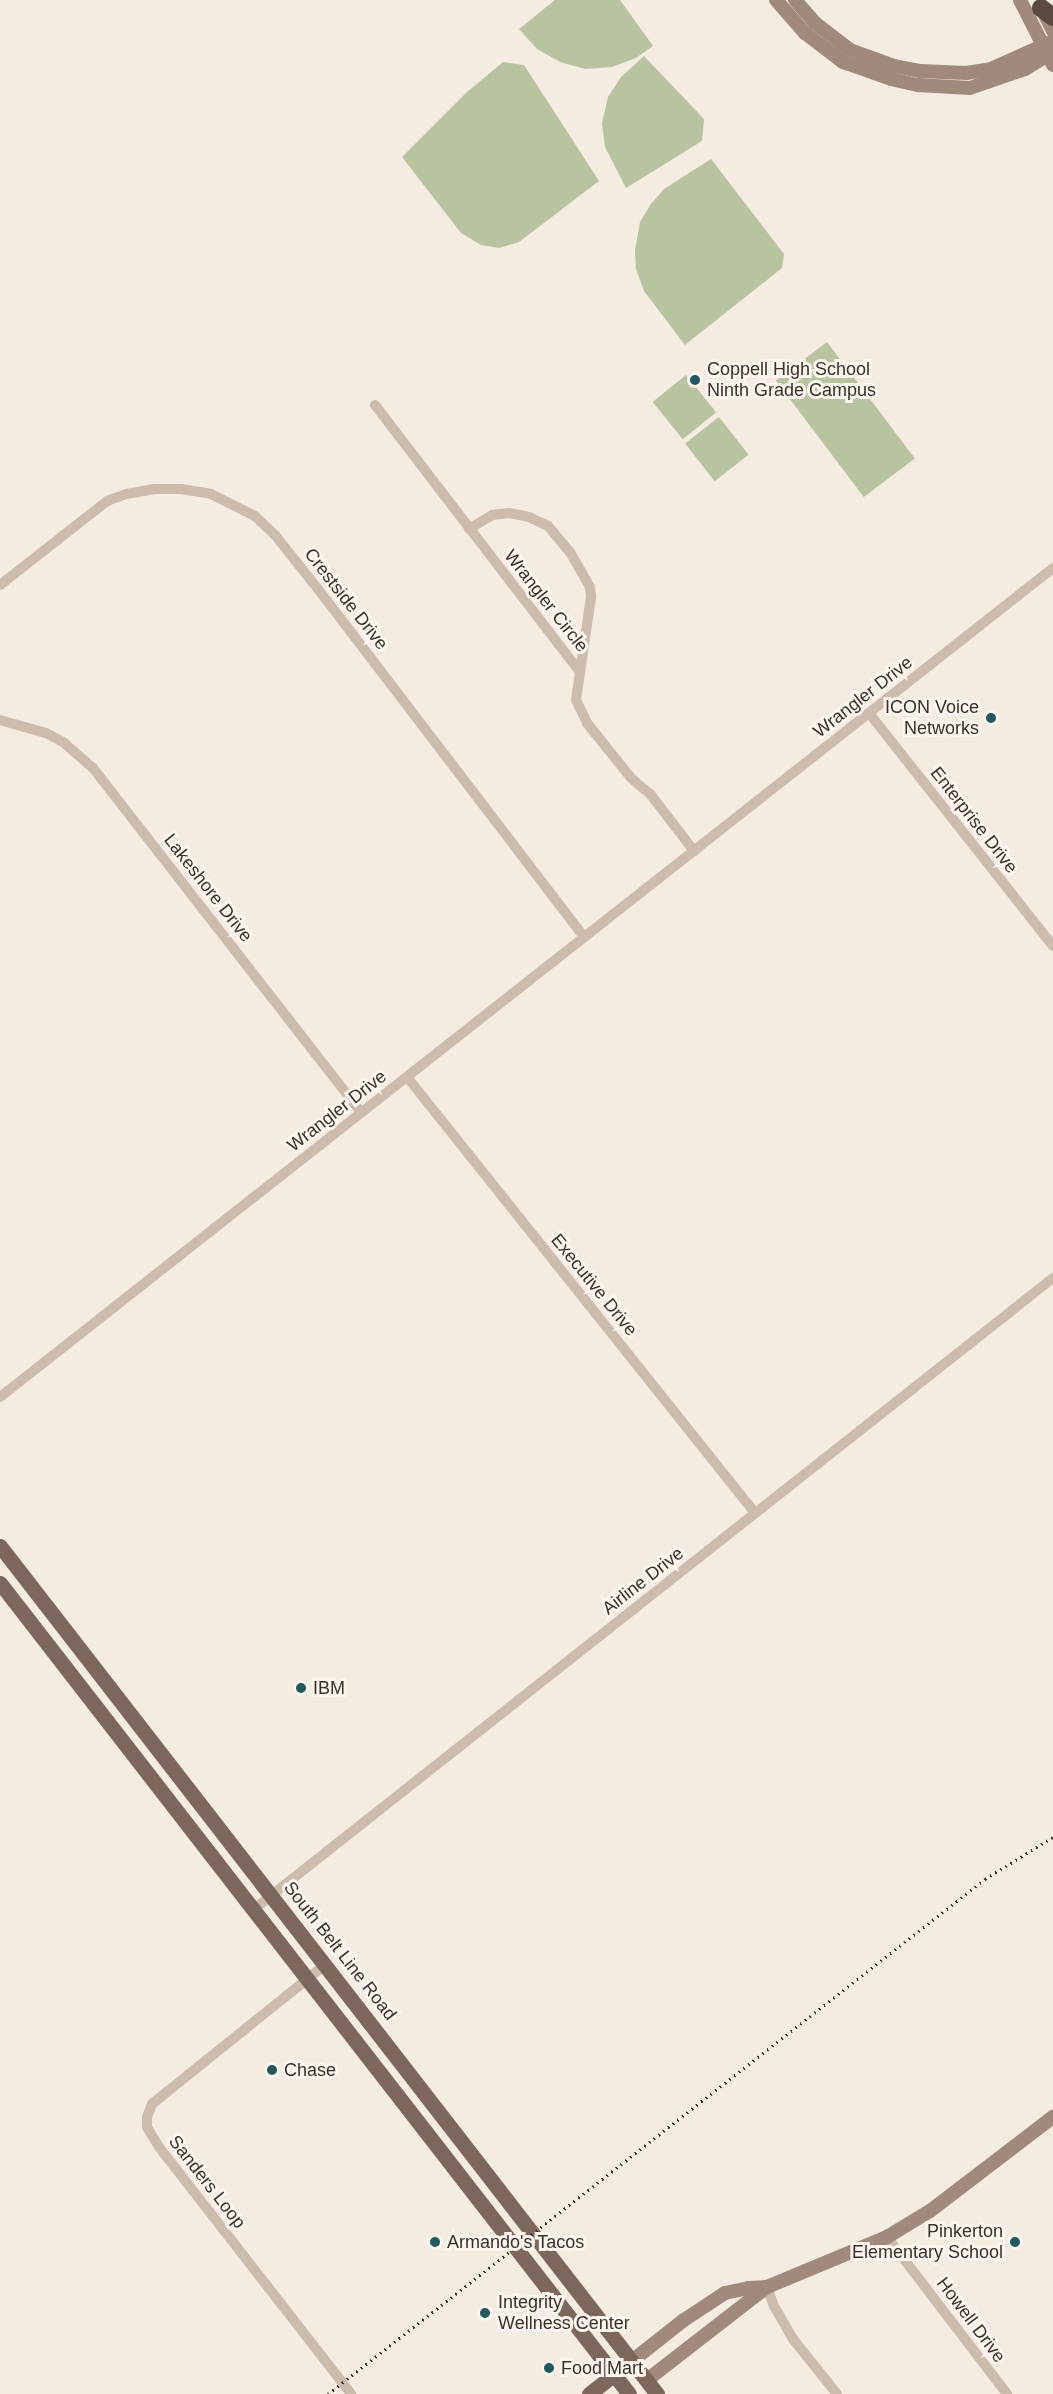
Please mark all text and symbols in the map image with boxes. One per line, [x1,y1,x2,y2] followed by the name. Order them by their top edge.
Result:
[707,359,876,401] place label: Coppell High School Ninth Grade Campus
[688,373,702,387] marker: Coppell High School Ninth Grade Campus
[300,544,392,654] street label: Crestside Drive
[499,546,593,656] street label: Wrangler Circle
[809,652,917,742] street label: Wrangler Drive
[885,697,979,740] place label: ICON Voice Networks
[984,711,998,725] marker: ICON Voice Networks
[926,763,1022,877] street label: Enterprise Drive
[159,830,257,946] street label: Lakeshore Drive
[283,1066,391,1156] street label: Wrangler Drive
[546,1230,642,1340] street label: Executive Drive
[598,1543,688,1619] street label: Airline Drive
[313,1677,345,1699] place label: IBM
[294,1681,308,1695] marker: IBM
[279,1877,401,2025] street label: South Belt Line Road
[284,2059,336,2081] place label: Chase
[265,2063,279,2077] marker: Chase
[164,2131,250,2233] street label: Sanders Loop
[852,2221,1003,2264] place label: Pinkerton Elementary School
[447,2231,584,2253] place label: Armando's Tacos
[428,2235,442,2249] marker: Armando's Tacos
[1008,2235,1022,2249] marker: Pinkerton Elementary School
[932,2273,1010,2367] street label: Howell Drive
[498,2292,630,2334] place label: Integrity Wellness Center
[476,2304,494,2322] marker: Integrity Wellness Center
[561,2357,643,2379] place label: Food Mart
[542,2361,556,2375] marker: Food Mart

